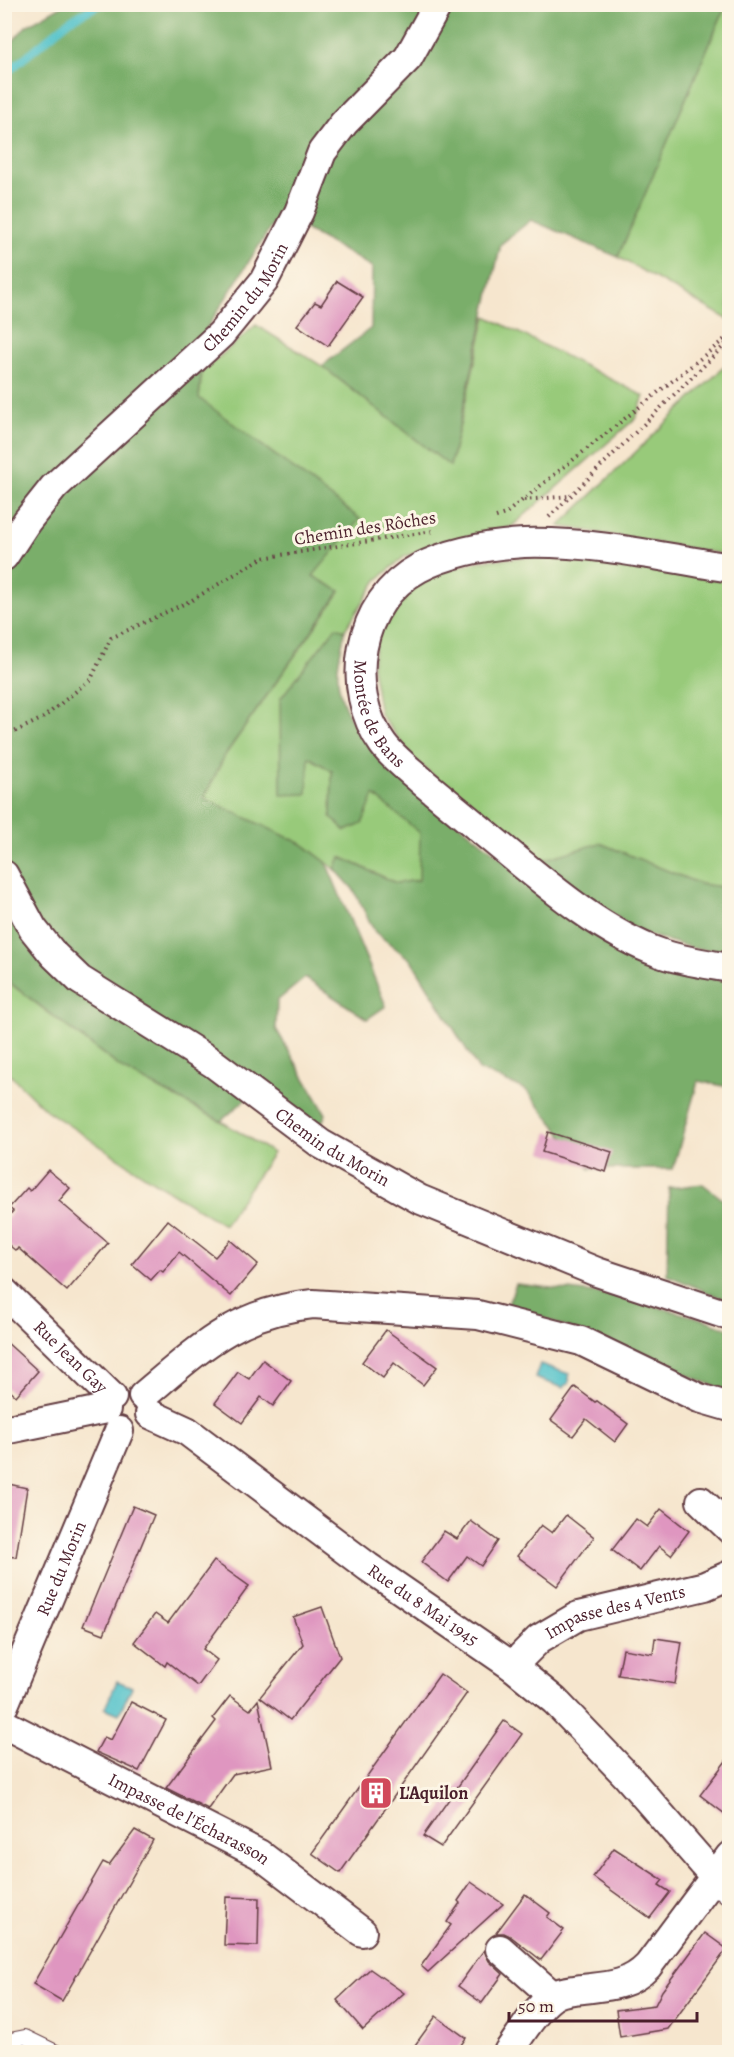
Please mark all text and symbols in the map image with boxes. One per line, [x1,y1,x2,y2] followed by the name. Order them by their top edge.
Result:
[197,238,294,357] street label: Chemin du Morin
[293,505,437,551] street label: Chemin des Rôches
[348,659,410,773] street label: Montée de Bans
[270,1102,394,1192] street label: Chemin du Morin
[28,1315,114,1399] street label: Rue Jean Gay
[31,1517,92,1620] street label: Rue du Morin
[363,1558,483,1651] street label: Rue du 8 Mai 1945
[540,1579,688,1645] street label: Impasse des 4 Vents
[104,1767,275,1870] street label: Impasse de l'Écharasson
[358,1775,394,1811] building icon: L'Aquilon
[399,1781,468,1805] place label: L'Aquilon
[509,1985,696,2023] scale bar
[518,1994,554,2018] text: 50 m

